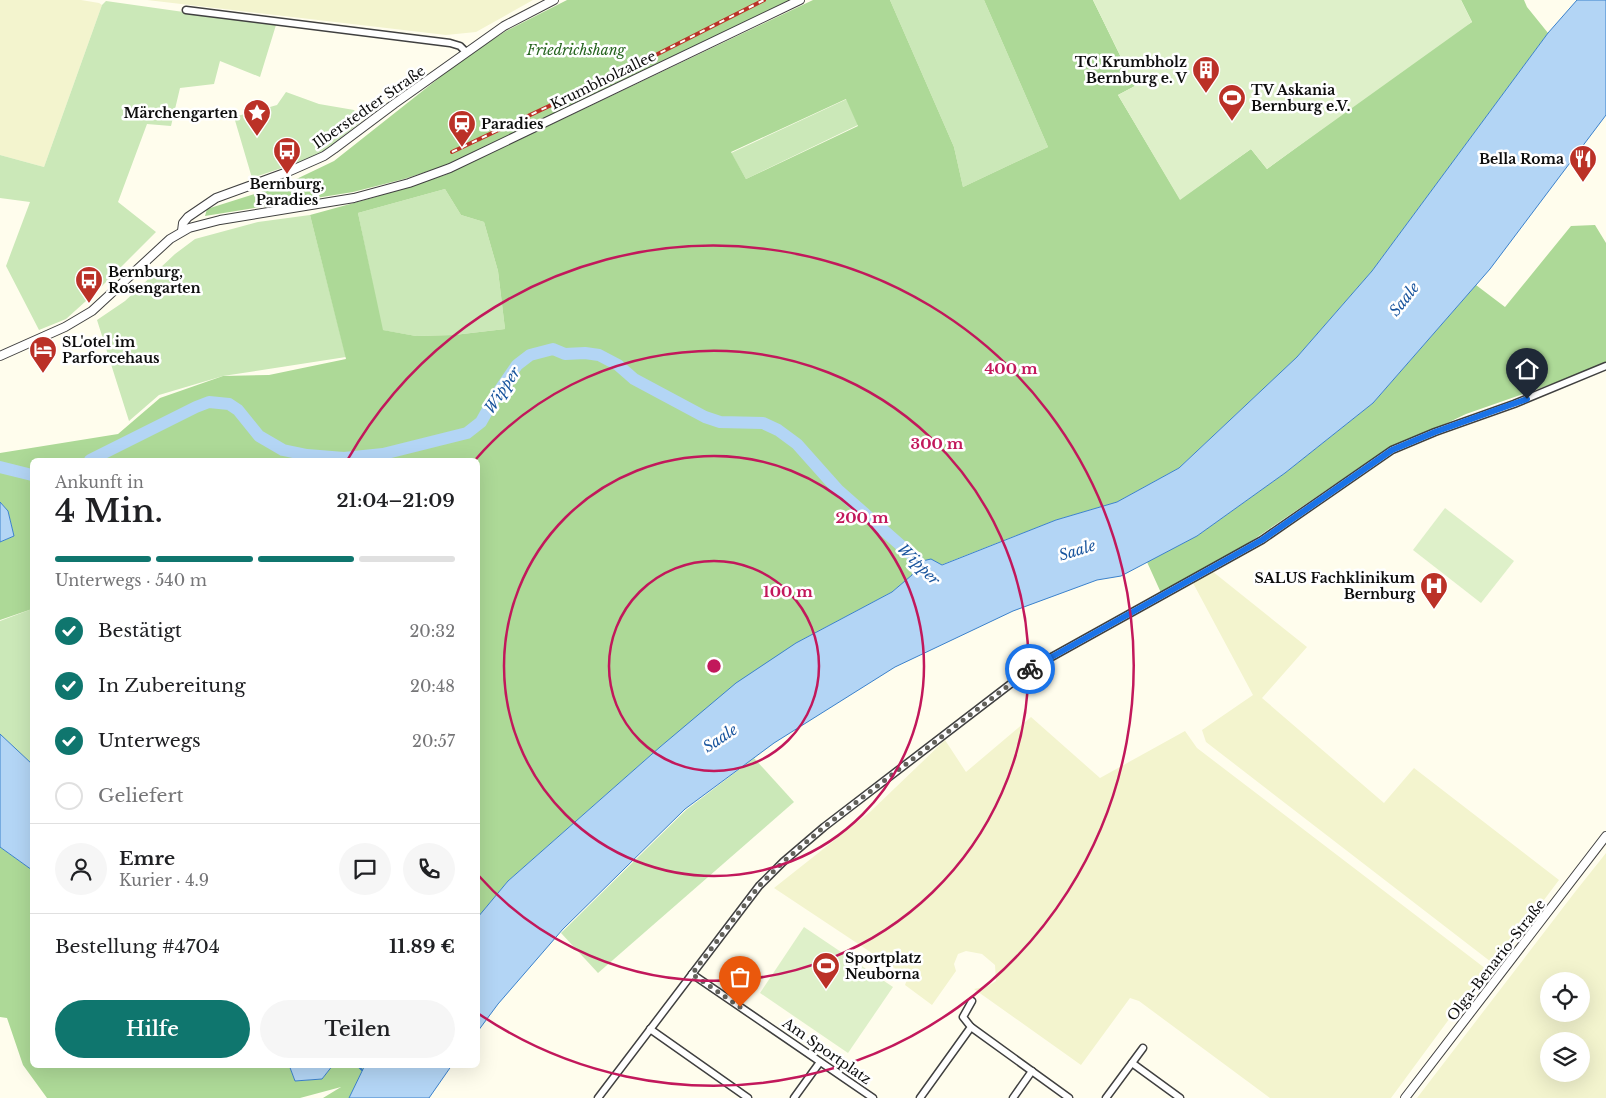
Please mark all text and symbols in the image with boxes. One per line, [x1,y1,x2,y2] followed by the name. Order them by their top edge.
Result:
[526,41,627,59] park label: Friedrichshang
[547,47,659,113] street label: Krumbholzallee
[1075,53,1188,87] place label: TC Krumbholz Bernburg e. V
[1191,55,1221,94] building icon: TC Krumbholz Bernburg e. V
[309,61,429,153] street label: Ilberstedter Straße
[1251,81,1350,115] place label: TV Askania Bernburg e.V.
[1217,83,1247,122] sports icon: TV Askania Bernburg e.V.
[242,98,272,137] place icon: Märchengarten
[124,104,238,122] place label: Märchengarten
[447,109,477,148] station icon: Paradies
[481,115,544,133] place label: Paradies
[272,136,302,175] bus stop icon: Bernburg, Paradies
[1568,144,1598,183] restaurant icon: Bella Roma
[1479,150,1564,168] place label: Bella Roma
[250,175,324,209] place label: Bernburg, Paradies
[108,263,201,297] place label: Bernburg, Rosengarten
[74,265,104,304] bus stop icon: Bernburg, Rosengarten
[1385,278,1423,320] water label: Saale
[62,333,160,367] place label: SL'otel im Parforcehaus
[28,335,58,374] hotel icon: SL'otel im Parforcehaus
[1506,348,1548,399] pin
[1513,355,1541,383] icon: home
[984,359,1038,378] text: 400 m
[480,362,525,417] water label: Wipper
[911,434,964,453] text: 300 m
[55,472,144,492] text: Ankunft in
[336,489,455,512] text: 21:04–21:09
[55,491,163,531] text: 4 Min.
[836,508,889,527] text: 200 m
[1056,535,1098,565] water label: Saale
[894,539,945,590] water label: Wipper
[1254,569,1416,603] place label: SALUS Fachklinikum Bernburg
[55,570,207,590] text: Unterwegs · 540 m
[1419,571,1449,610] hospital icon: SALUS Fachklinikum Bernburg
[763,582,813,601] text: 100 m
[55,617,83,645] icon: check
[98,619,182,642] text: Bestätigt
[409,621,455,641] text: 20:32
[1005,644,1055,694] courier
[1016,655,1044,683] icon: bike
[705,657,723,675] centre of rings
[55,672,83,700] icon: check
[98,674,246,697] text: In Zubereitung
[410,676,455,696] text: 20:48
[699,720,741,756] water label: Saale
[55,727,83,755] icon: check
[98,729,201,752] text: Unterwegs
[412,731,455,751] text: 20:57
[98,784,184,807] text: Geliefert
[55,843,107,895] button: person
[339,843,391,895] button: chat
[403,843,455,895] button: phone
[119,847,175,870] text: Emre
[119,870,209,890] text: Kurier · 4.9
[1443,896,1549,1024] street label: Olga-Benario-Straße
[55,935,220,958] text: Bestellung #4704
[389,935,455,958] text: 11.89 €
[845,949,922,983] place label: Sportplatz Neuborna
[811,951,841,990] sports icon: Sportplatz Neuborna
[719,956,761,1007] pin
[726,963,754,991] icon: bag
[1540,972,1590,1082] map controls
[1540,972,1590,1022] button: locate
[55,1000,250,1058] button: Hilfe
[260,1000,455,1058] button: Teilen
[778,1013,875,1088] street label: Am Sportplatz
[1540,1032,1590,1082] button: layers

